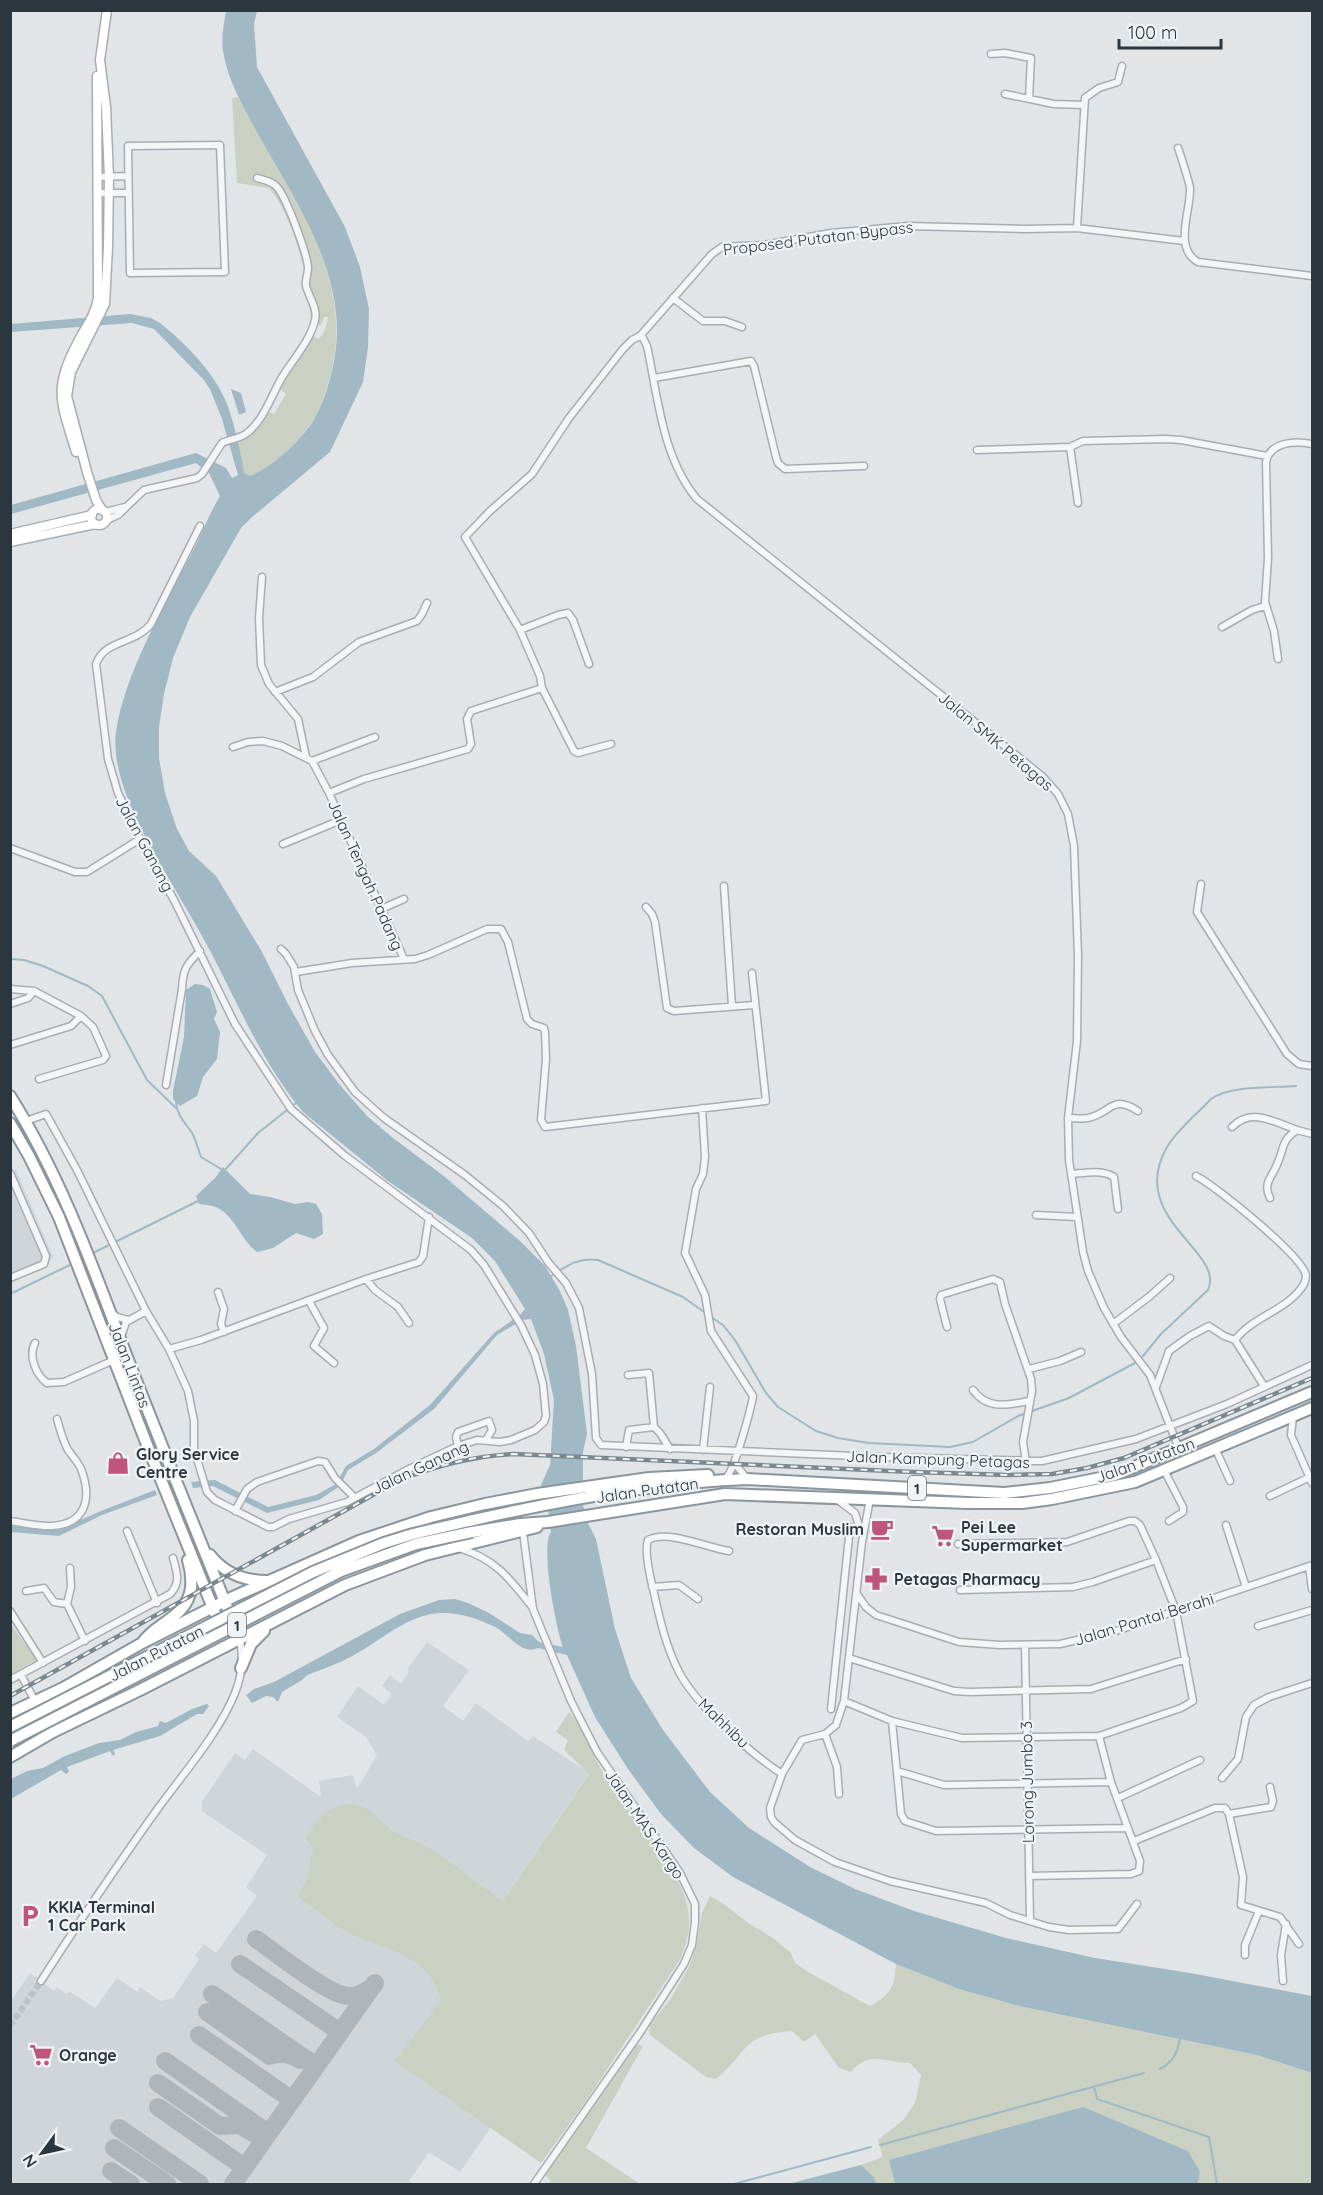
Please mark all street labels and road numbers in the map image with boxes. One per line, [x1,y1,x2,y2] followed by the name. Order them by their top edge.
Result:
[722,216,914,260] street label: Proposed Putatan Bypass
[934,687,1058,795] street label: Jalan SMK Petagas
[112,793,178,895] street label: Jalan Ganang
[324,797,408,953] street label: Jalan Tengah Padang
[105,1320,155,1410] street label: Jalan Lintas
[1093,1433,1197,1487] street label: Jalan Putatan
[368,1436,472,1498] street label: Jalan Ganang
[846,1446,1030,1472] street label: Jalan Kampung Petagas
[594,1473,700,1507] street label: Jalan Putatan
[908,1476,926,1500] road number: 1
[1072,1588,1216,1650] street label: Jalan Pantai Berahi
[228,1613,246,1637] road number: 1
[105,1621,207,1685] street label: Jalan Putatan
[694,1694,754,1752] street label: Mahhibu
[1016,1721,1038,1843] street label: Lorong Jumbo 3
[601,1765,689,1883] street label: Jalan MAS Kargo

